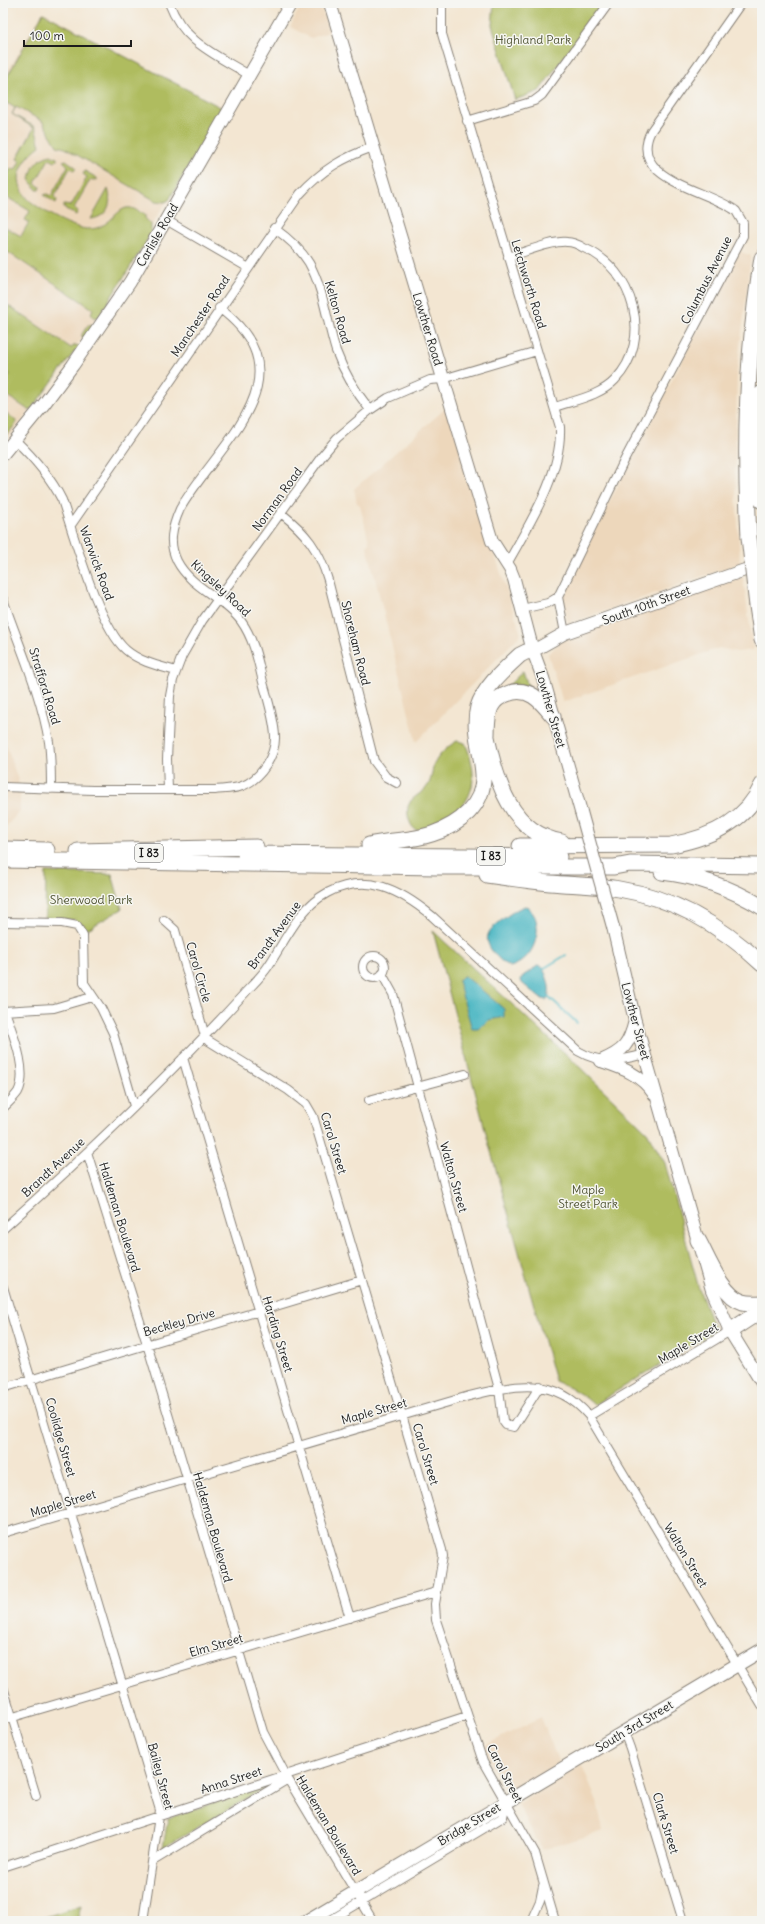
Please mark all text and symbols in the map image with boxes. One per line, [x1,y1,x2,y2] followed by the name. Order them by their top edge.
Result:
[24,22,131,48] scale bar
[30,28,64,43] text: 100 m
[495,32,571,47] park label: Highland Park
[133,201,181,269] street label: Carlisle Road
[677,233,735,327] street label: Columbus Avenue
[508,238,550,330] street label: Letchworth Road
[167,273,233,359] street label: Manchester Road
[322,279,354,345] street label: Kelton Road
[410,291,446,367] street label: Lowther Road
[249,464,305,534] street label: Norman Road
[77,524,117,602] street label: Warwick Road
[188,557,254,619] street label: Kingsley Road
[600,582,692,628] street label: South 10th Street
[338,599,374,687] street label: Shoreham Road
[26,646,64,726] street label: Strafford Road
[533,669,569,749] street label: Lowther Street
[135,844,163,862] road number: I 83
[477,847,505,865] road number: I 83
[50,892,132,907] park label: Sherwood Park
[244,898,304,972] street label: Brandt Avenue
[183,940,215,1004] street label: Carol Circle
[618,981,654,1061] street label: Lowther Street
[318,1110,350,1176] street label: Carol Street
[18,1134,88,1200] street label: Brandt Avenue
[437,1140,471,1214] street label: Walton Street
[96,1160,144,1274] street label: Haldeman Boulevard
[558,1182,618,1211] park label: Maple Street Park
[259,1294,297,1374] street label: Harding Street
[141,1305,217,1339] street label: Beckley Drive
[655,1319,721,1367] street label: Maple Street
[340,1395,408,1427] street label: Maple Street
[43,1396,79,1478] street label: Coolidge Street
[410,1421,442,1487] street label: Carol Street
[190,1470,236,1584] street label: Haldeman Boulevard
[29,1486,97,1520] street label: Maple Street
[661,1520,711,1590] street label: Walton Street
[187,1630,245,1660] street label: Elm Street
[593,1697,675,1755] street label: South 3rd Street
[145,1741,177,1811] street label: Bailey Street
[484,1741,526,1805] street label: Carol Street
[199,1763,263,1797] street label: Anna Street
[293,1772,365,1878] street label: Haldeman Boulevard
[650,1791,682,1855] street label: Clark Street
[435,1799,503,1849] street label: Bridge Street

